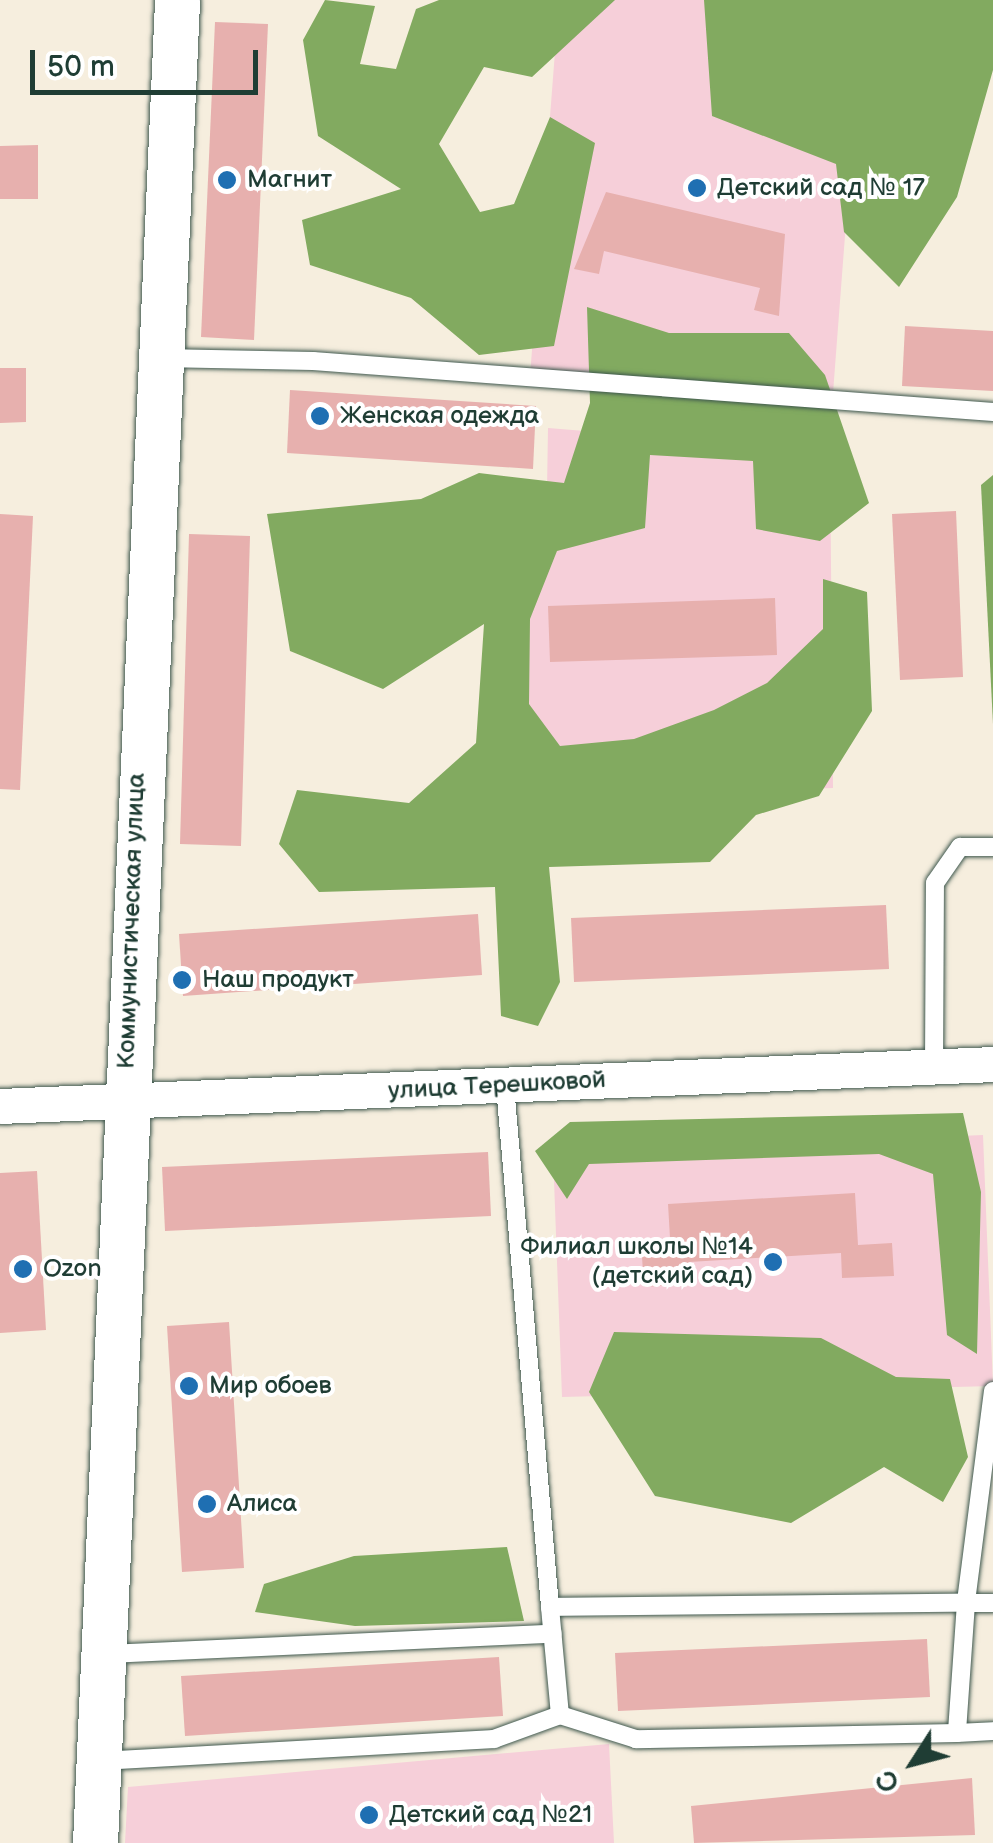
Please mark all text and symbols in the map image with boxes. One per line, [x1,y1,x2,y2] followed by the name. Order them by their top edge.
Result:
[35,30,262,92] scale bar
[47,49,115,85] text: 50 m
[247,165,332,195] place label: Магнит
[216,169,238,191] marker: Магнит
[717,173,925,203] place label: Детский сад № 17
[686,177,708,199] marker: Детский сад № 17
[340,401,539,431] place label: Женская одежда
[309,405,331,427] marker: Женская одежда
[112,772,152,1070] street label: Коммунистическая улица
[202,965,354,995] place label: Наш продукт
[171,969,193,991] marker: Наш продукт
[387,1065,607,1107] street label: улица Терешковой
[520,1233,753,1292] place label: Филиал школы №14 (детский сад)
[762,1251,784,1273] marker: Филиал школы №14 (детский сад)
[43,1254,102,1284] place label: Ozon
[12,1258,34,1280] marker: Ozon
[209,1371,331,1401] place label: Мир обоев
[178,1375,200,1397] marker: Мир обоев
[227,1489,297,1519] place label: Алиса
[196,1493,218,1515] marker: Алиса
[863,1713,963,1813] north arrow
[869,1763,907,1799] text: С
[389,1800,592,1830] place label: Детский сад №21
[358,1804,380,1826] marker: Детский сад №21

